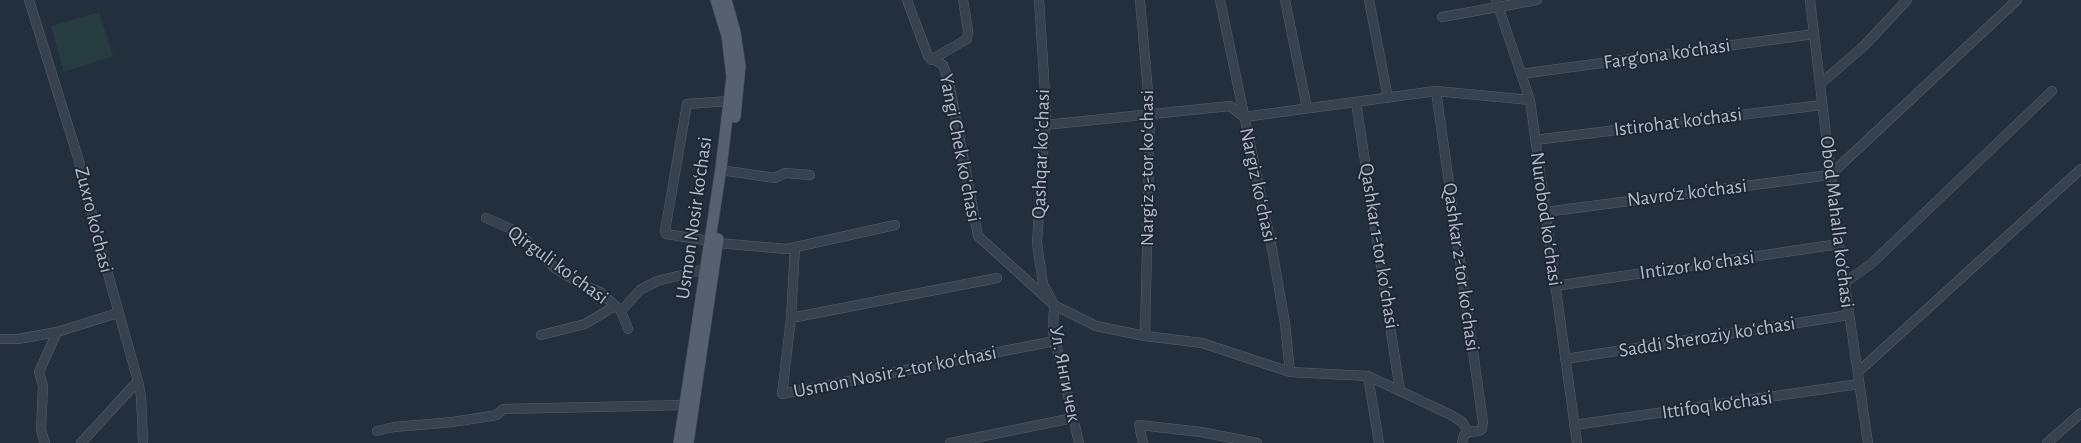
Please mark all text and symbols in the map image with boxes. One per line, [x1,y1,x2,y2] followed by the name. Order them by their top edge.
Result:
[1602,33,1732,75] street label: Farg‘ona ko‘chasi
[934,72,986,224] street label: Yangi Chek koʻchasi
[1027,88,1055,220] street label: Qashqar koʻchasi
[1135,90,1159,246] street label: Nargiz 3-tor koʻchasi
[1613,102,1743,142] street label: Istirohat ko‘chasi
[1234,126,1282,244] street label: Nargiz koʻchasi
[671,135,717,301] street label: Usmon Nosir ko‘chasi
[1815,135,1859,309] street label: Obod Mahalla ko‘chasi
[1525,150,1567,288] street label: Nurobod koʻchasi
[1354,161,1404,331] street label: Qashkar 1-tor koʼchasi
[69,165,119,275] street label: Zuxro ko'chasi
[1626,174,1748,212] street label: Navro‘z ko‘chasi
[1437,181,1485,353] street label: Qashkar 2-tor koʼchasi
[503,220,613,310] street label: Qirguli koʻchasi
[1638,245,1756,285] street label: Intizor koʻchasi
[1617,311,1797,363] street label: Saddi Sheroziy koʻchasi
[1044,324,1086,424] street label: Ул. Янги чек
[791,341,999,403] street label: Usmon Nosir 2-tor koʻchasi
[1660,385,1774,425] street label: Ittifoq ko‘chasi

